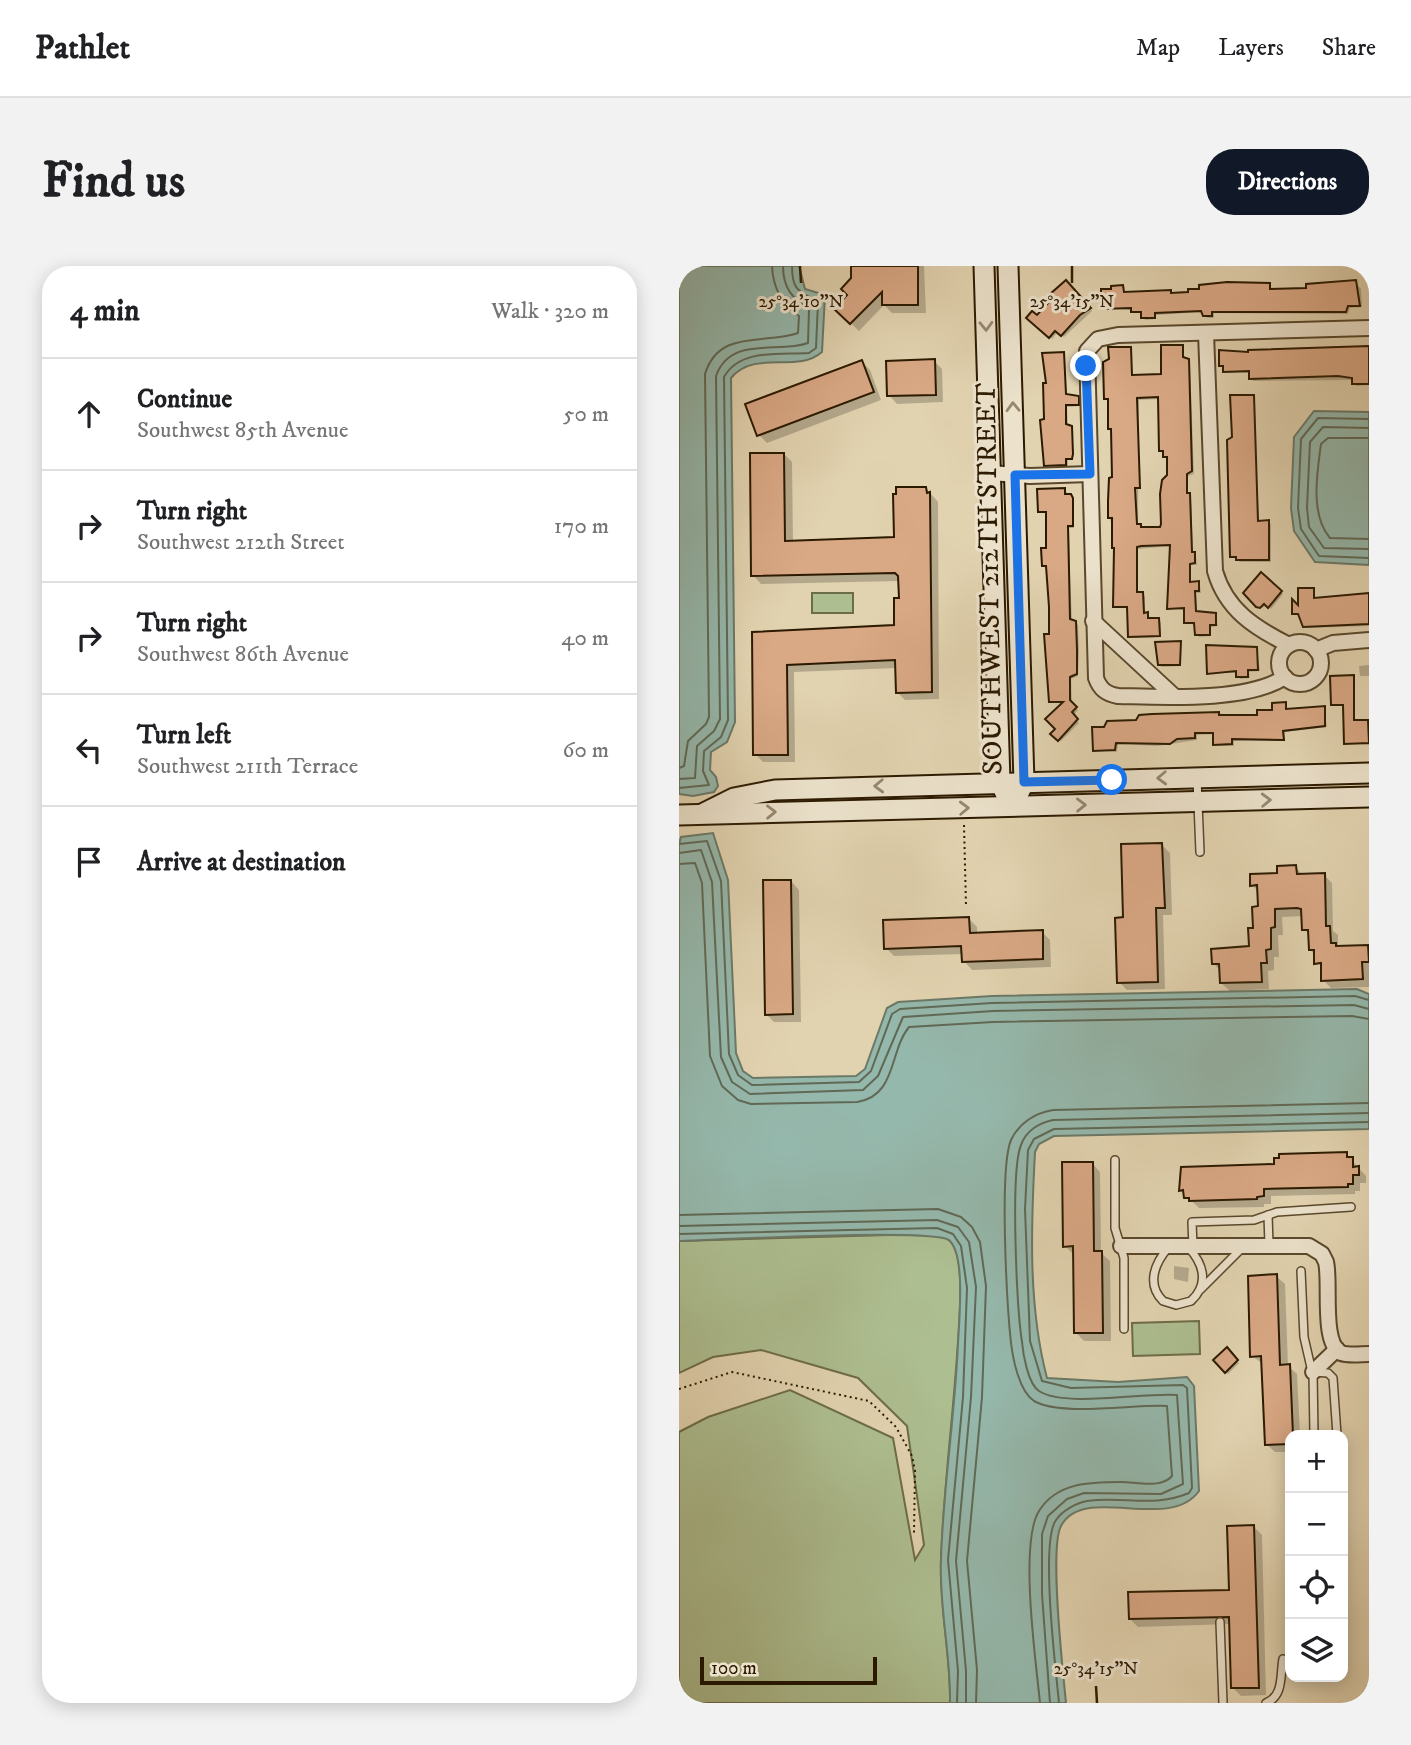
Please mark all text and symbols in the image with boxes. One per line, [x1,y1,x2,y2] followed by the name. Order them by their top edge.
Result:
[35,28,130,69] text: Pathlet
[1136,33,1180,63] text: Map
[1218,33,1284,63] text: Layers
[1322,33,1376,63] text: Share
[1206,149,1369,215] button: Directions
[42,151,185,213] text: Find us
[758,291,844,313] text: 25°34'10"N
[1030,291,1114,313] text: 25°34'15"N
[70,293,140,330] text: 4 min
[491,297,609,326] text: Walk · 320 m
[978,322,994,332] one-way arrow
[1070,350,1101,381] route end
[137,383,232,416] text: Continue
[969,383,1010,775] street label: SOUTHWEST 212TH STREET
[70,395,108,433] icon: ahead
[563,400,609,429] text: 50 m
[1005,401,1020,412] one-way arrow
[137,416,348,445] text: Southwest 85th Avenue
[137,495,247,528] text: Turn right
[70,507,108,545] icon: right
[554,512,609,541] text: 170 m
[137,528,345,557] text: Southwest 212th Street
[137,607,247,640] text: Turn right
[70,619,108,657] icon: right
[561,624,609,653] text: 40 m
[137,640,349,669] text: Southwest 86th Avenue
[137,719,231,752] text: Turn left
[70,731,108,769] icon: left
[562,736,609,765] text: 60 m
[137,752,358,781] text: Southwest 211th Terrace
[1096,764,1127,795] route start
[1156,771,1167,786] one-way arrow
[874,779,885,794] one-way arrow
[1261,792,1271,808] one-way arrow
[1075,797,1086,812] one-way arrow
[959,800,970,816] one-way arrow
[766,804,777,820] one-way arrow
[70,843,108,881] icon: arrive
[137,846,346,879] text: Arrive at destination
[1285,1430,1348,1682] map controls
[1285,1430,1348,1493] button: +
[1285,1493,1348,1556] button: −
[1285,1556,1348,1619] button: locate
[1285,1619,1348,1682] button: layers
[700,1654,877,1686] scale bar
[711,1657,757,1680] text: 100 m
[1054,1658,1138,1680] text: 25°34'15"N

